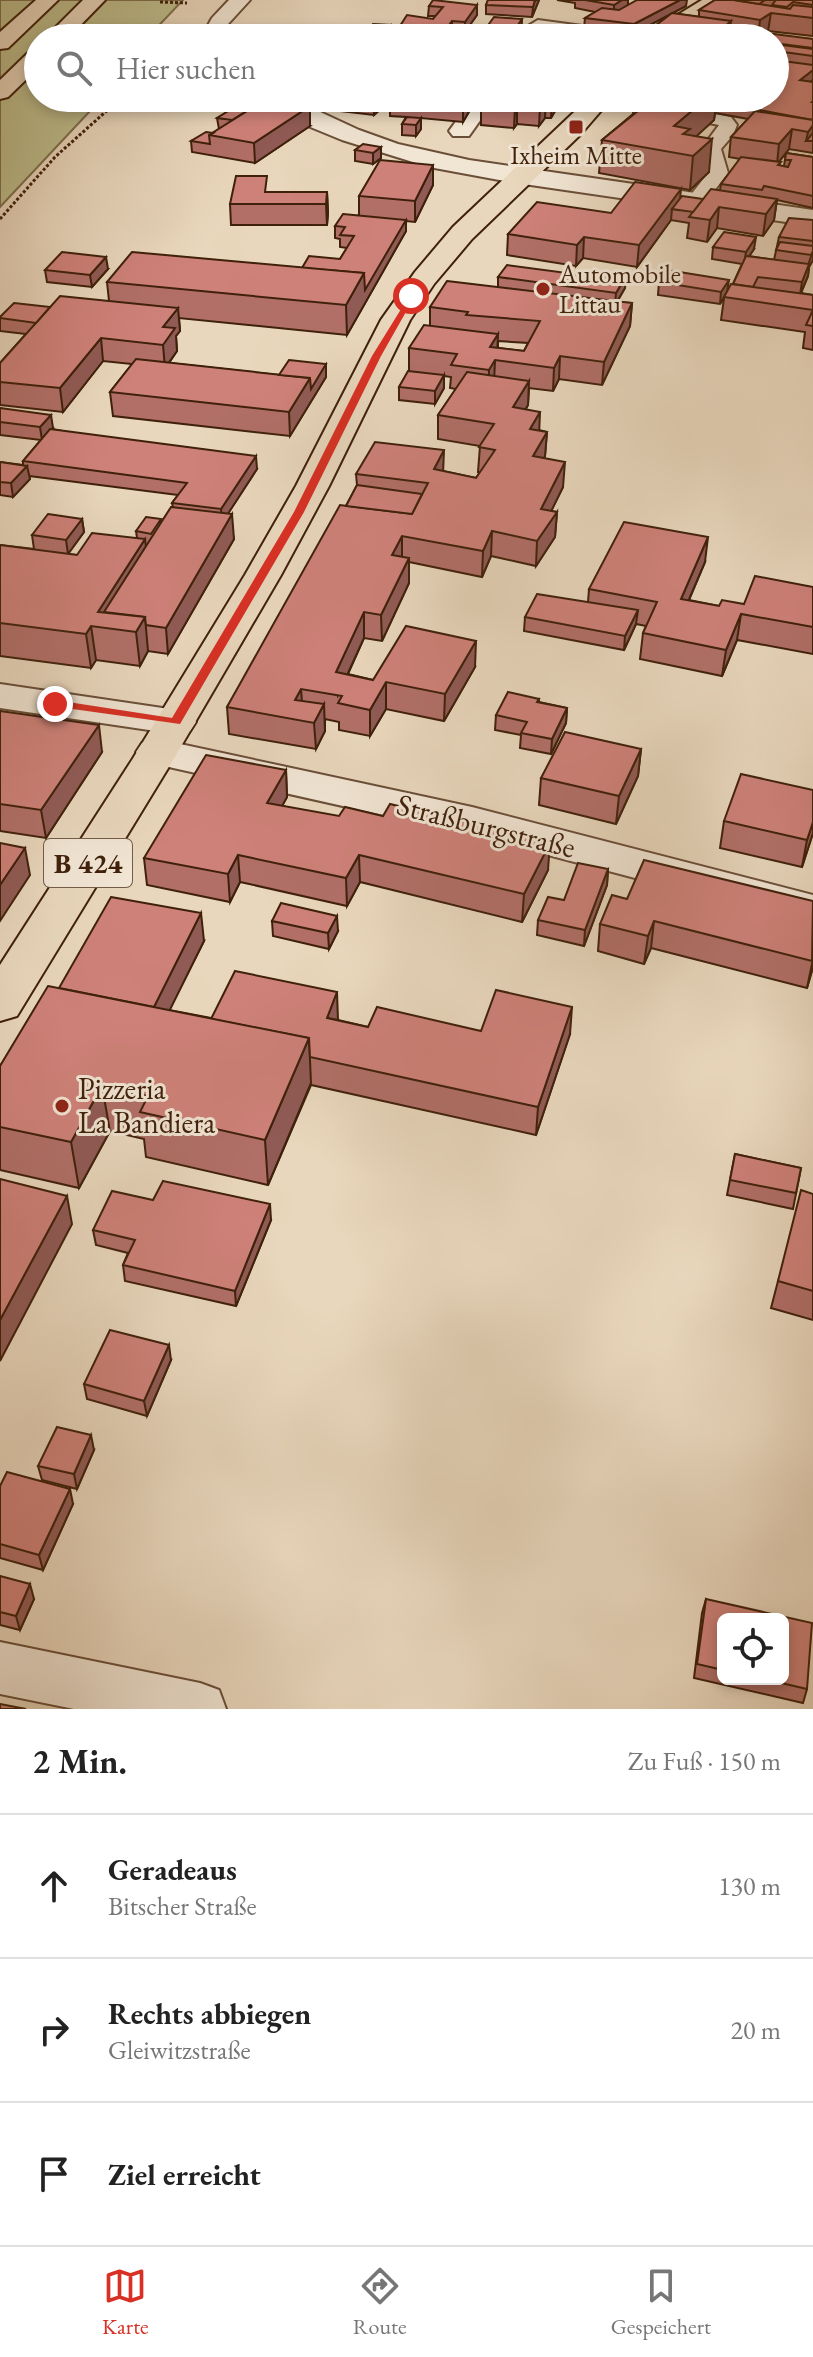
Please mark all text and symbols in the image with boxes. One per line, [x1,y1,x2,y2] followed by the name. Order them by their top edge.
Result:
[24,24,789,112] search box
[52,46,96,90] icon: search
[116,49,256,88] text: Hier suchen
[567,118,585,136] marker: Ixheim Mitte
[510,138,642,172] place label: Ixheim Mitte
[558,257,681,321] place label: Automobile Littau
[393,278,429,314] route start
[534,280,552,298] marker: Automobile Littau
[37,686,73,722] route end
[393,784,579,867] street label: Straßburgstraße
[44,839,132,887] road number: B 424
[78,1069,215,1142] place label: Pizzeria La Bandiera
[53,1097,71,1115] marker: Pizzeria La Bandiera
[717,1613,789,1685] map controls
[717,1613,789,1685] button: locate
[32,1739,127,1783] text: 2 Min.
[628,1744,781,1778] text: Zu Fuß · 150 m
[108,1850,237,1889] text: Geradeaus
[32,1864,76,1908] icon: ahead
[718,1869,781,1903] text: 130 m
[108,1889,257,1923] text: Bitscher Straße
[108,1994,311,2033] text: Rechts abbiegen
[32,2008,76,2052] icon: right
[731,2013,781,2047] text: 20 m
[108,2033,251,2067] text: Gleiwitzstraße
[32,2152,76,2196] icon: arrive
[108,2155,261,2194] text: Ziel erreicht
[102,2264,149,2341] tab: Karte
[353,2264,407,2341] tab: Route
[611,2264,711,2341] tab: Gespeichert

